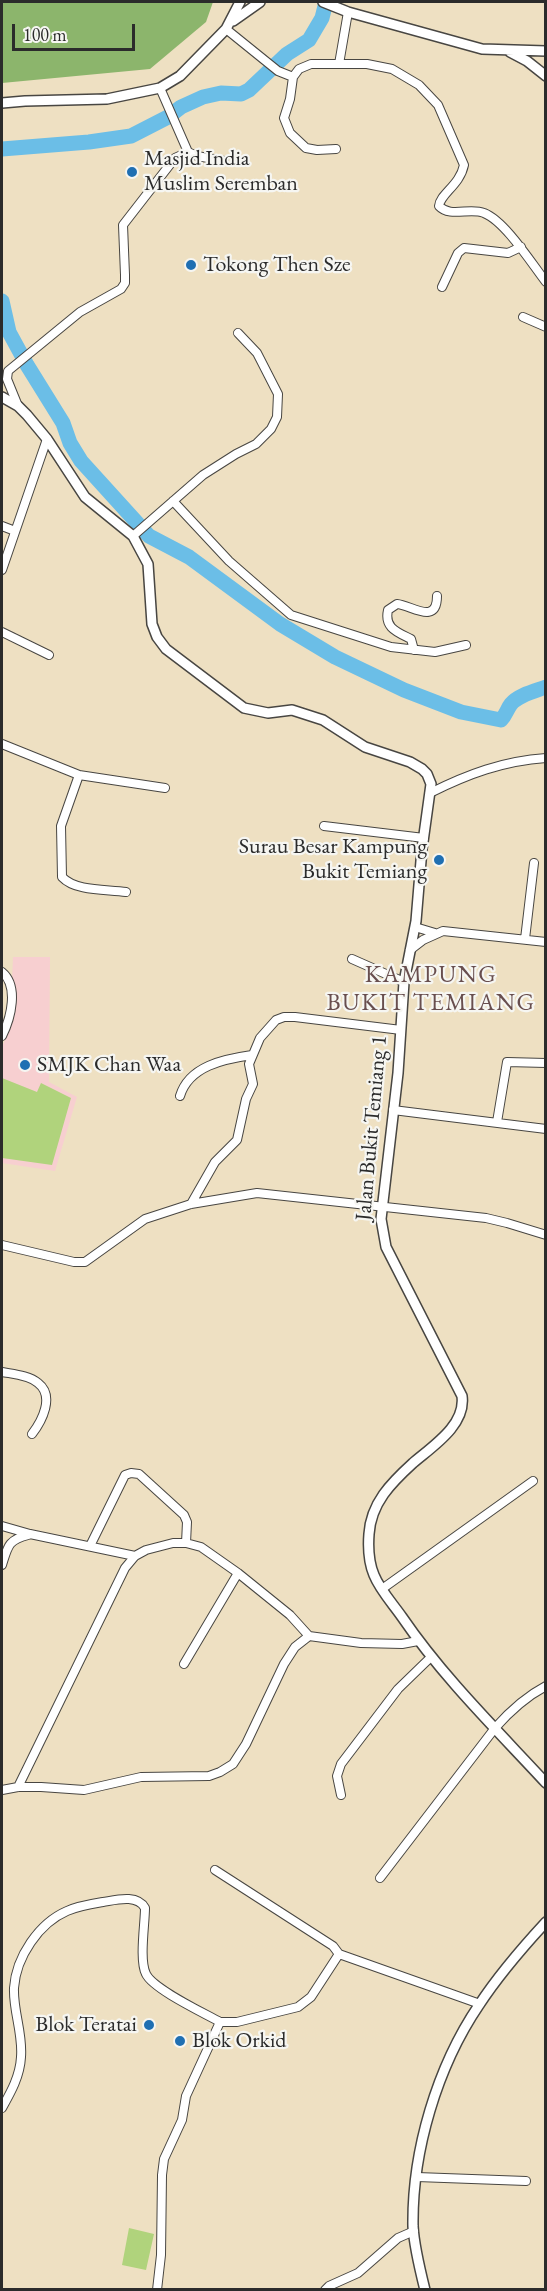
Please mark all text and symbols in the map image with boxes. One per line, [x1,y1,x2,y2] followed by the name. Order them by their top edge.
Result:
[15,12,138,50] scale bar
[23,23,67,46] text: 100 m
[144,146,298,198] place label: Masjid India Muslim Seremban
[125,165,139,179] marker: Masjid India Muslim Seremban
[203,252,351,278] place label: Tokong Then Sze
[184,258,198,272] marker: Tokong Then Sze
[239,834,427,885] place label: Surau Besar Kampung Bukit Temiang
[432,853,446,867] marker: Surau Besar Kampung Bukit Temiang
[326,961,536,1017] district label: KAMPUNG BUKIT TEMIANG
[351,1034,393,1222] street label: Jalan Bukit Temiang 1
[37,1052,181,1078] place label: SMJK Chan Waa
[18,1058,32,1072] marker: SMJK Chan Waa
[35,2012,137,2038] place label: Blok Teratai
[142,2018,156,2032] marker: Blok Teratai
[192,2028,286,2054] place label: Blok Orkid
[173,2034,187,2048] marker: Blok Orkid

